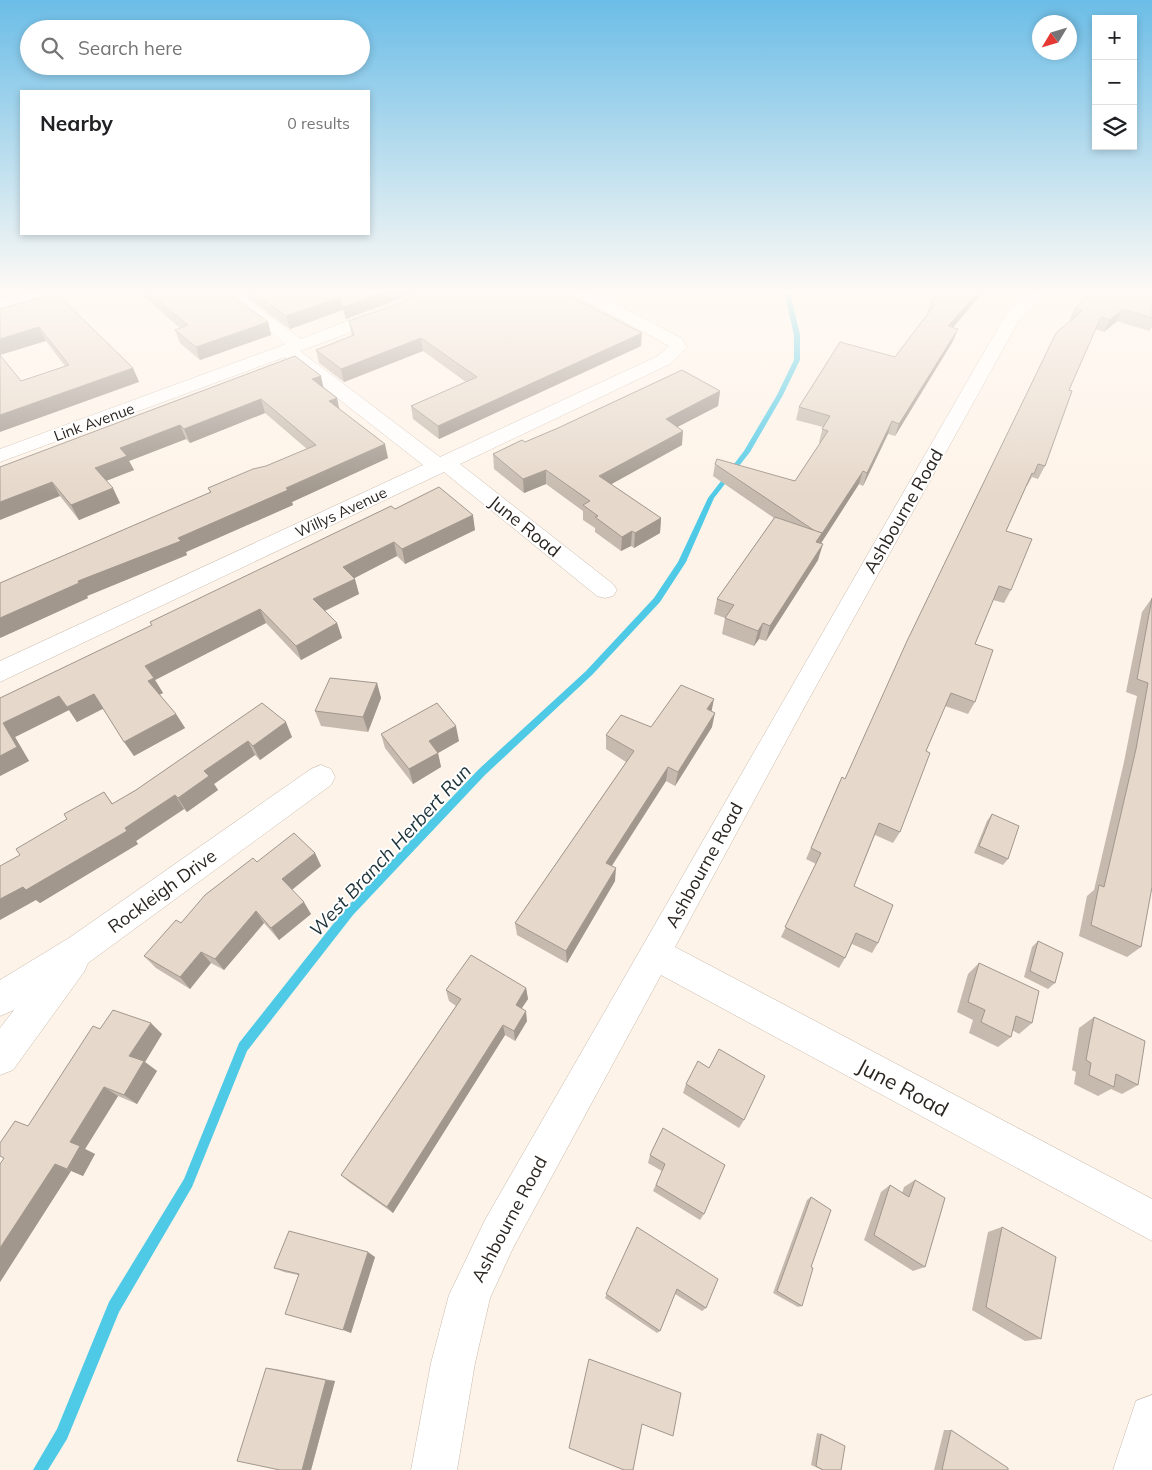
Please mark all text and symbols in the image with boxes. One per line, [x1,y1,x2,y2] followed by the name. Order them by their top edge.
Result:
[1032,15,1077,60] north arrow
[1092,15,1137,150] map controls
[1092,15,1137,60] button: +
[20,20,370,75] search box
[38,34,66,62] icon: search
[78,36,182,60] text: Search here
[1092,60,1137,105] button: −
[1092,105,1137,150] button: layers
[40,110,113,136] text: Nearby
[287,113,350,133] text: 0 results
[51,399,137,445] street label: Link Avenue
[858,445,948,577] street label: Ashbourne Road
[292,483,390,541] street label: Willys Avenue
[485,490,565,562] street label: June Road
[304,759,476,941] water label: West Branch Herbert Run
[660,798,748,932] street label: Ashbourne Road
[103,844,221,938] street label: Rockleigh Drive
[853,1052,953,1122] street label: June Road
[466,1152,552,1286] street label: Ashbourne Road

